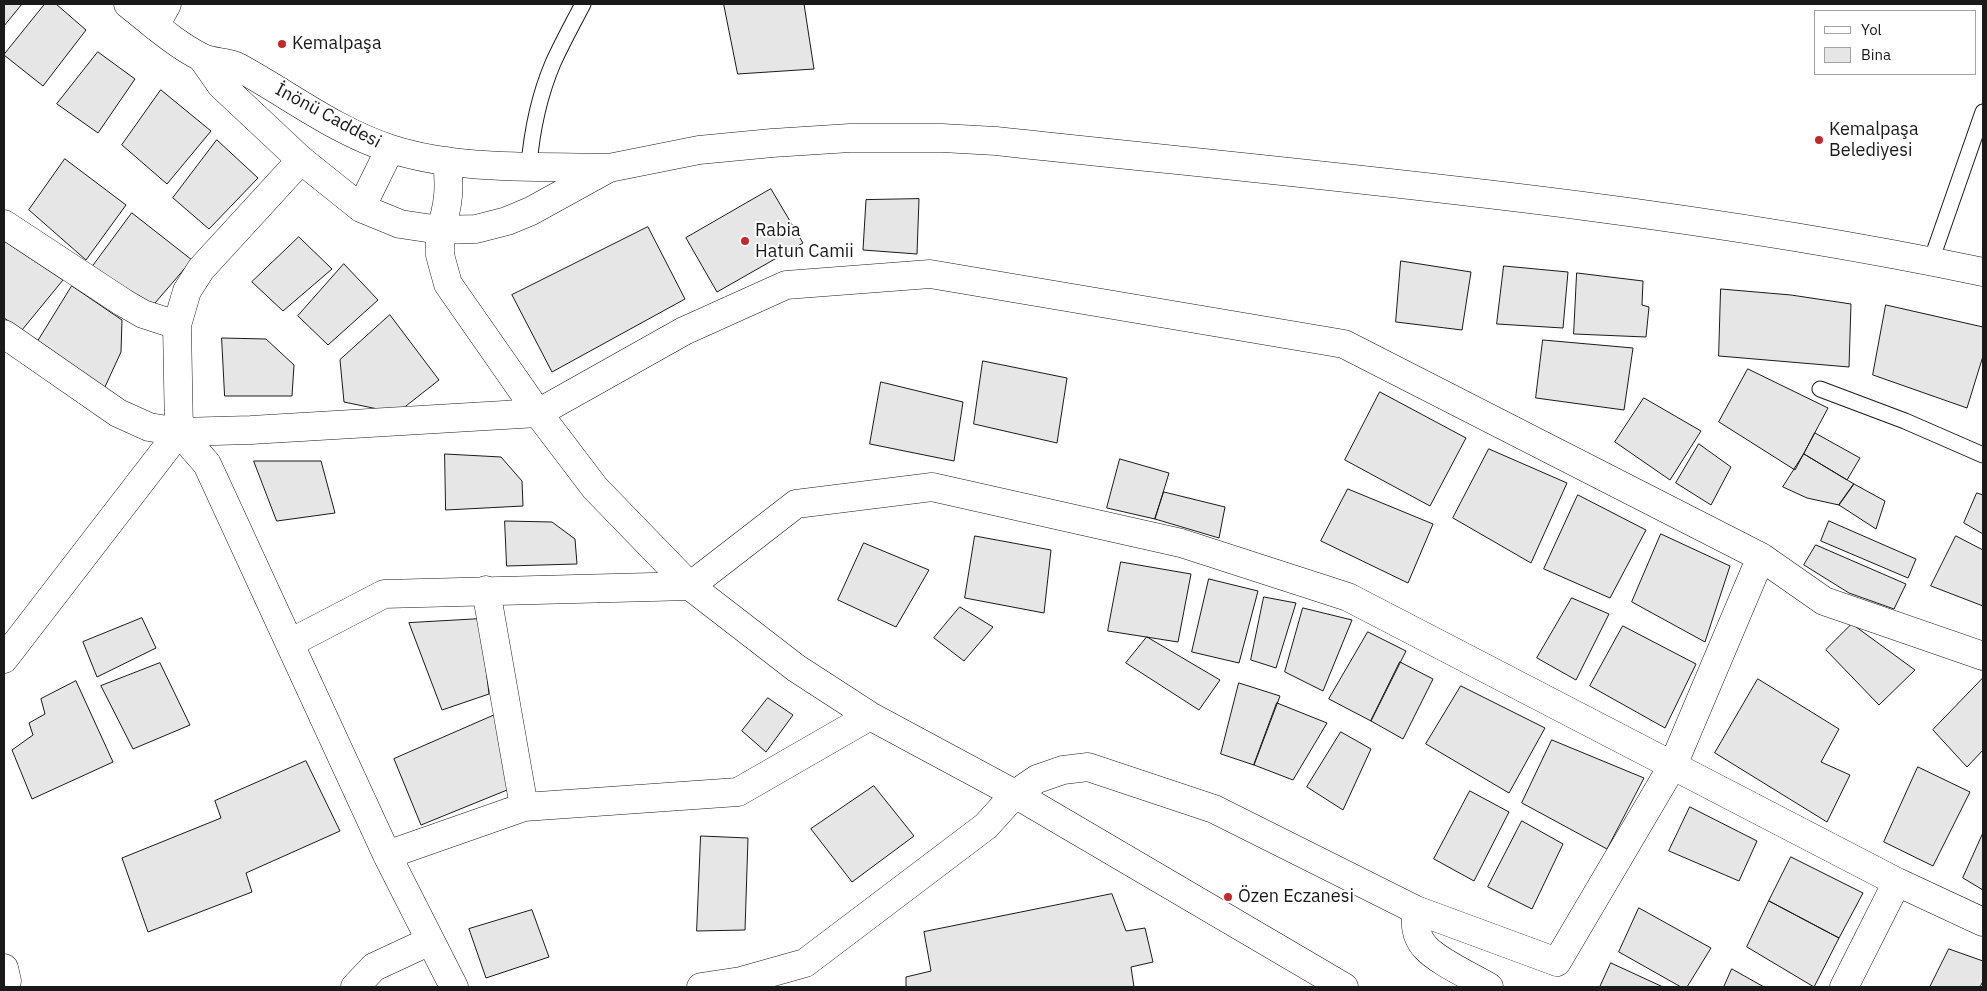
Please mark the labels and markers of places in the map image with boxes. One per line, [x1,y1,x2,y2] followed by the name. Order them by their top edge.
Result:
[292,33,381,55] place label: Kemalpaşa
[276,38,288,50] marker: Kemalpaşa
[1829,119,1918,162] place label: Kemalpaşa Belediyesi
[1813,134,1825,146] marker: Kemalpaşa Belediyesi
[755,220,854,262] place label: Rabia Hatun Camii
[739,235,751,247] marker: Rabia Hatun Camii
[1238,886,1354,908] place label: Özen Eczanesi
[1222,891,1234,903] marker: Özen Eczanesi

